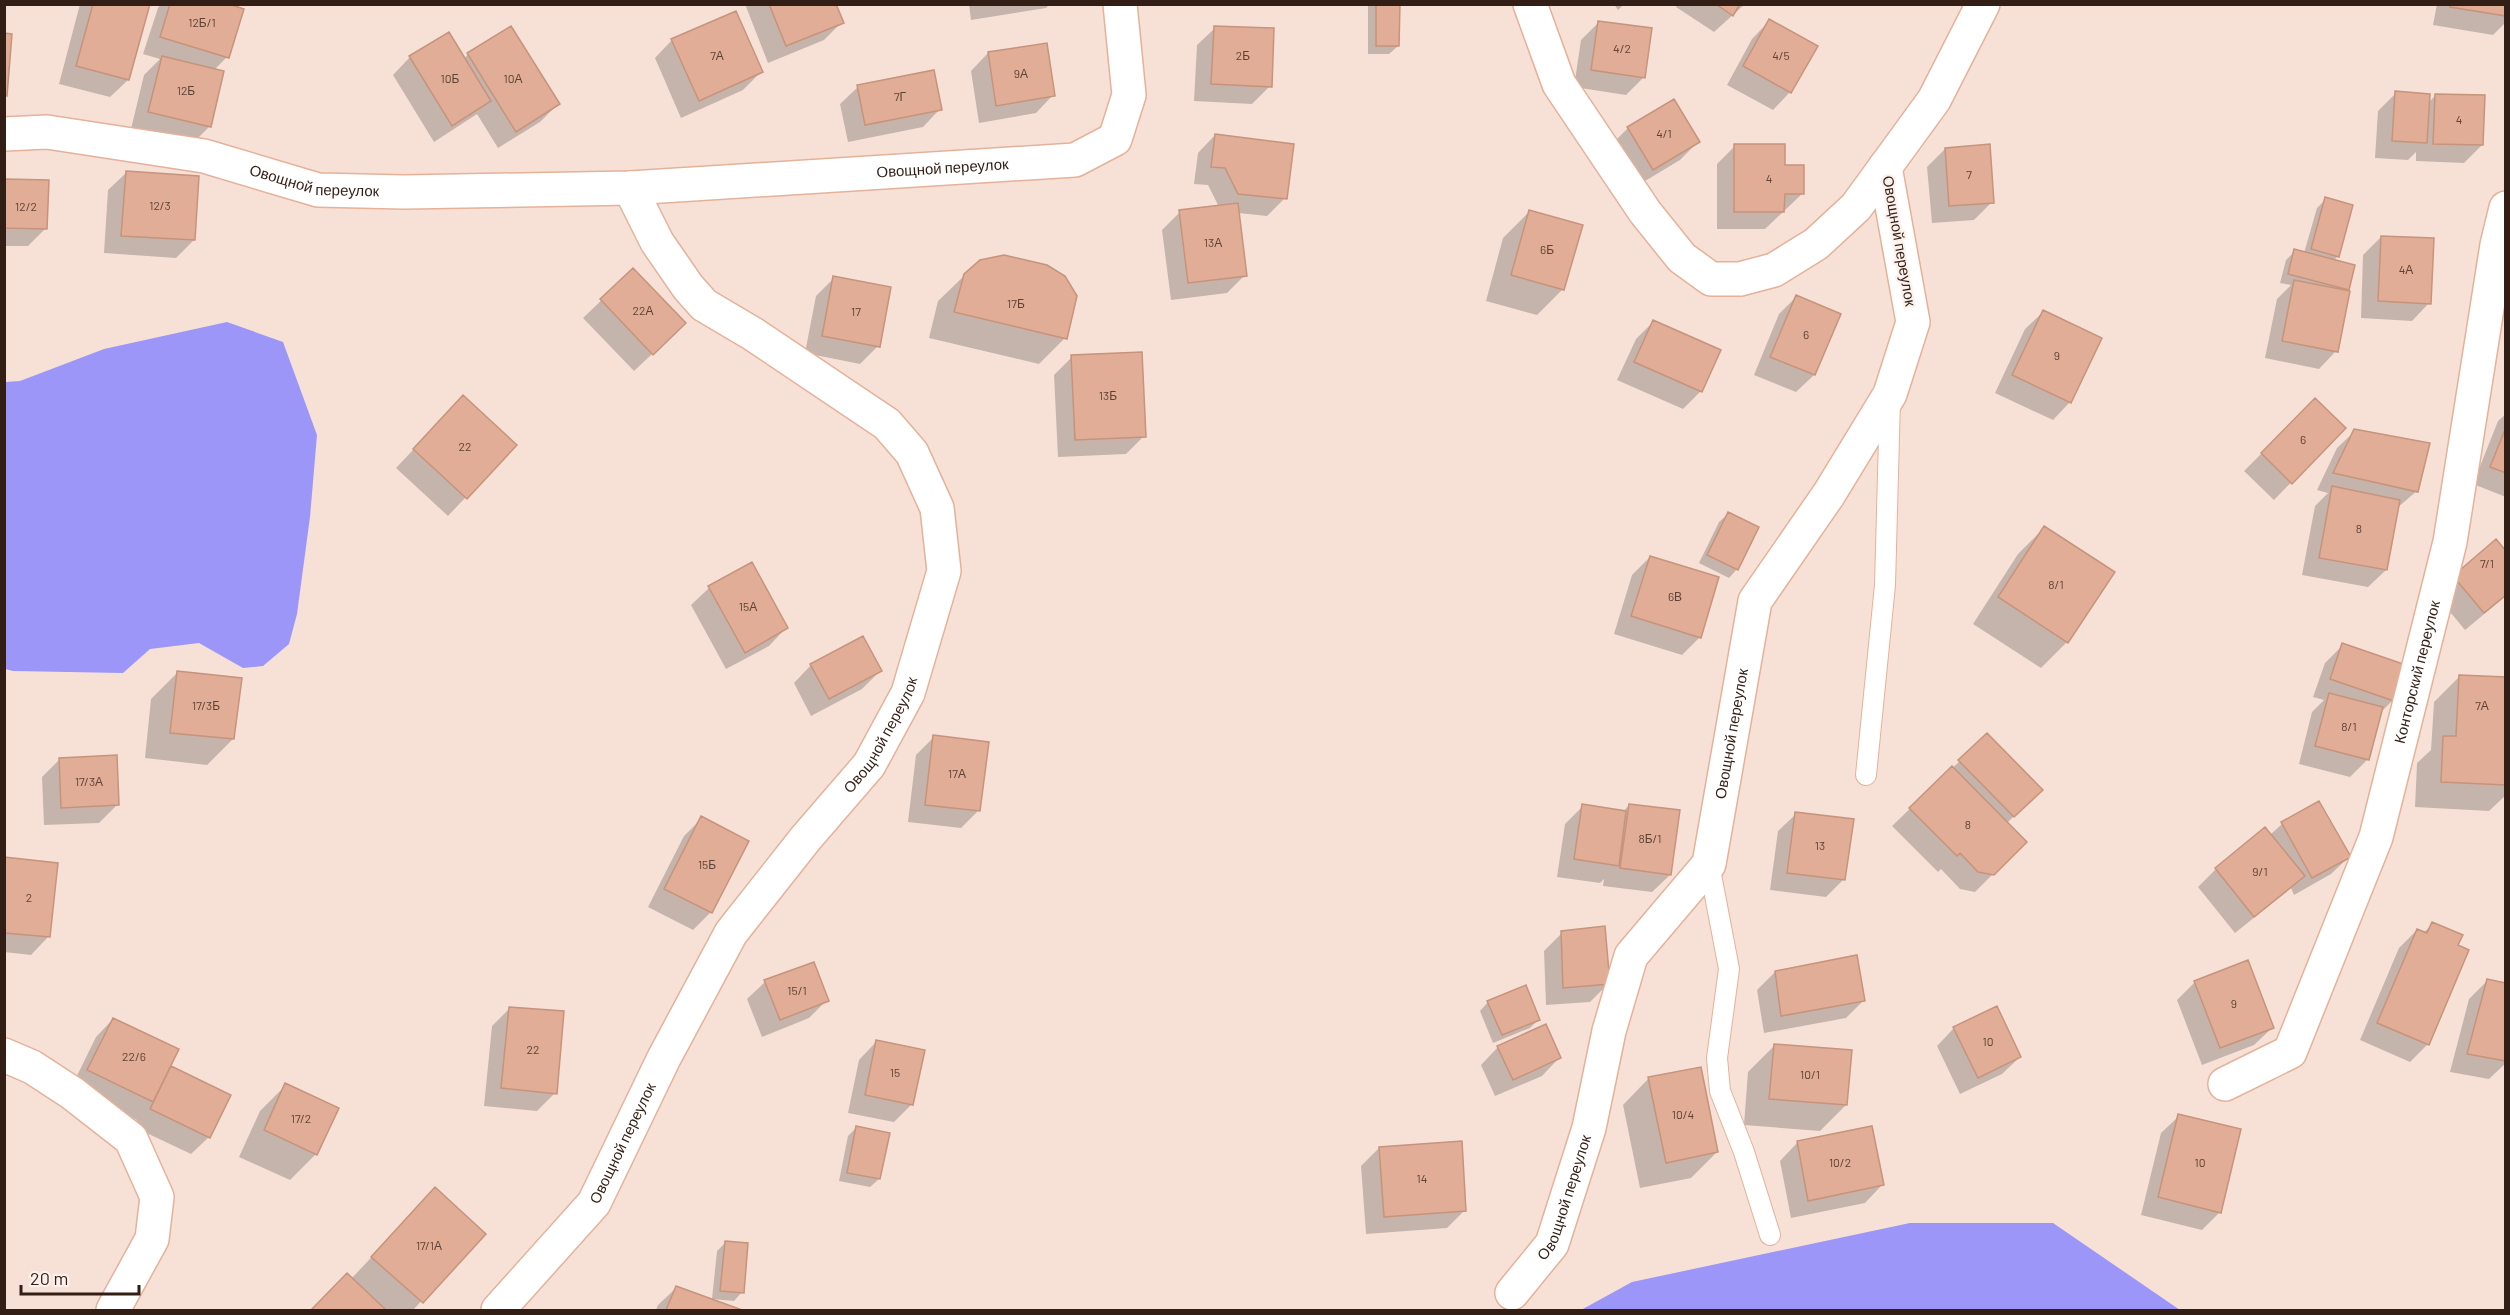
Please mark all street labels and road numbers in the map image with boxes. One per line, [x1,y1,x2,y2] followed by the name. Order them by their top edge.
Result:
[876,154,1009,180] street label: Овощной переулок
[248,160,380,199] street label: Овощной переулок
[1880,174,1920,308] street label: Овощной переулок
[2390,598,2443,745] street label: Конторский переулок
[1711,667,1751,800] street label: Овощной переулок
[839,674,920,796] street label: Овощной переулок
[585,1079,659,1206] street label: Овощной переулок
[1533,1132,1594,1263] street label: Овощной переулок

